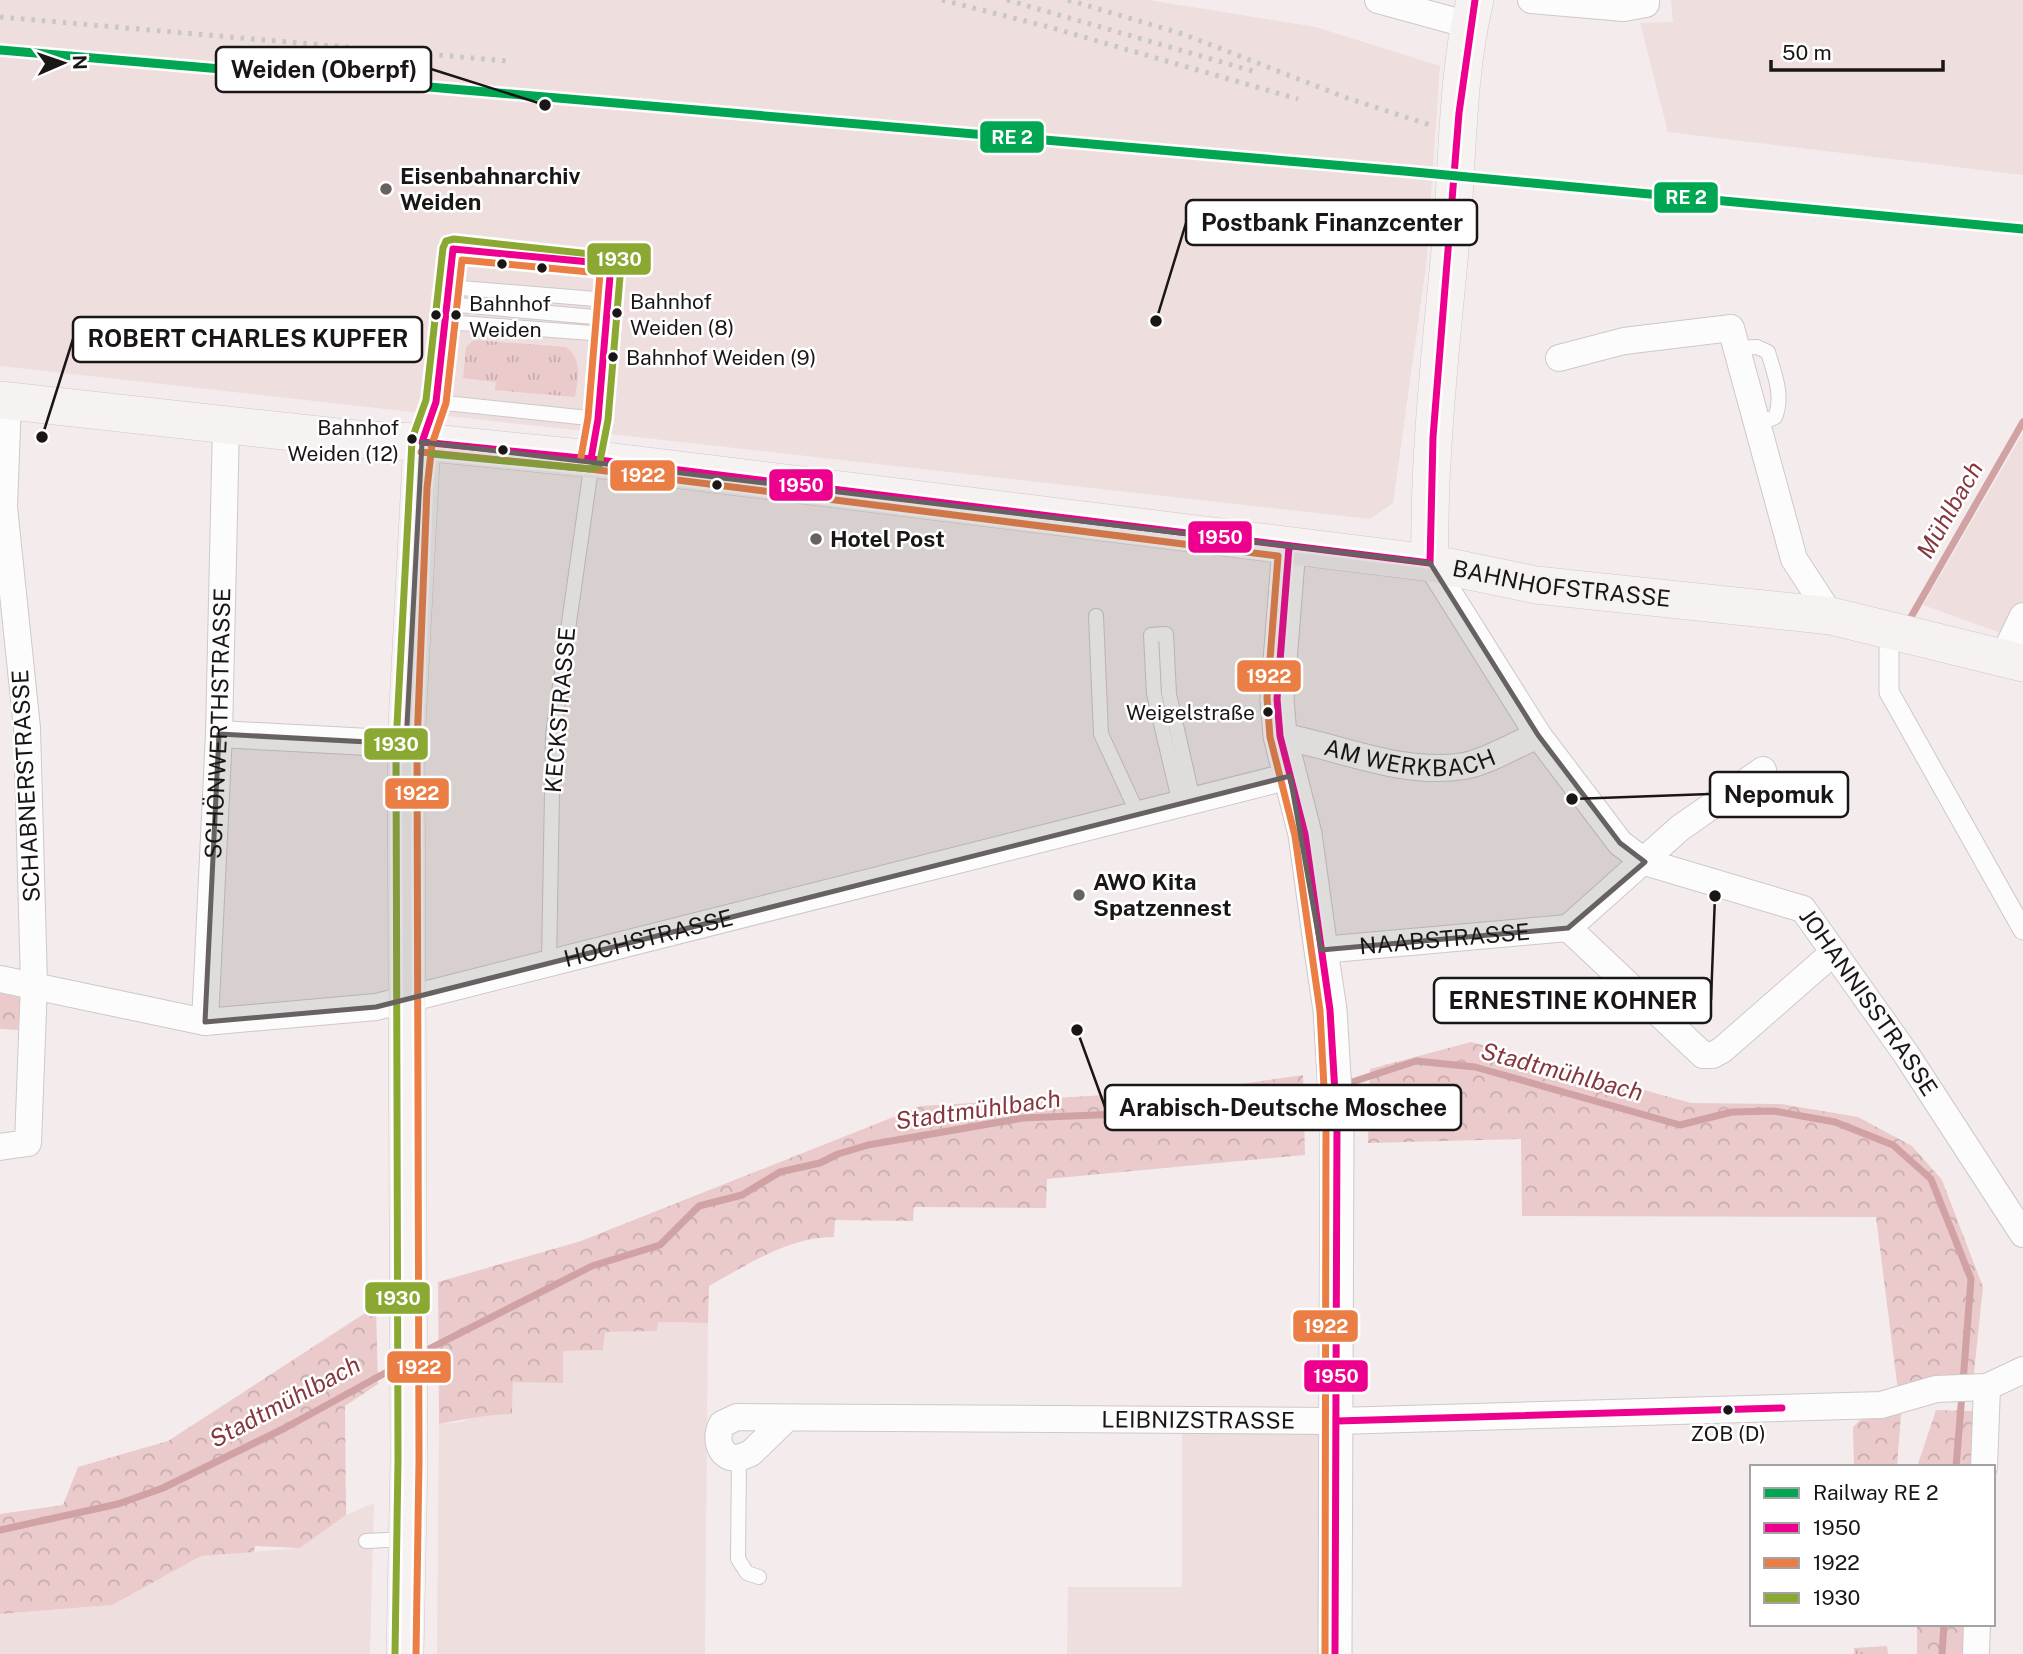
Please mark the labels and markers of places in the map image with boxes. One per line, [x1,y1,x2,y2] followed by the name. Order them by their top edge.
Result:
[216,47,431,92] callout: Weiden (Oberpf)
[400,162,581,215] place label: Eisenbahnarchiv Weiden
[378,181,394,197] marker: Eisenbahnarchiv Weiden
[1186,200,1477,245] callout: Postbank Finanzcenter
[495,257,509,271] unlabelled marker
[535,261,549,275] unlabelled marker
[630,289,734,340] place label: Bahnhof Weiden (8)
[469,291,551,342] place label: Bahnhof Weiden
[610,306,624,320] marker: Bahnhof Weiden (8)
[429,308,443,322] unlabelled marker
[449,308,463,322] marker: Bahnhof Weiden
[73,317,422,362] callout: ROBERT CHARLES KUPFER
[626,345,816,370] place label: Bahnhof Weiden (9)
[606,350,620,364] marker: Bahnhof Weiden (9)
[287,415,399,466] place label: Bahnhof Weiden (12)
[405,432,419,446] marker: Bahnhof Weiden (12)
[496,443,510,457] unlabelled marker
[710,478,724,492] unlabelled marker
[830,525,945,552] place label: Hotel Post
[808,531,824,547] marker: Hotel Post
[1126,700,1255,725] place label: Weigelstraße
[1261,705,1275,719] marker: Weigelstraße
[1710,772,1848,817] callout: Nepomuk
[1093,868,1232,921] place label: AWO Kita Spatzennest
[1071,887,1087,903] marker: AWO Kita Spatzennest
[1434,978,1711,1023] callout: ERNESTINE KOHNER
[1105,1085,1461,1130] callout: Arabisch-Deutsche Moschee
[1721,1403,1735,1417] marker: ZOB (D)
[1690,1421,1766,1446] place label: ZOB (D)

